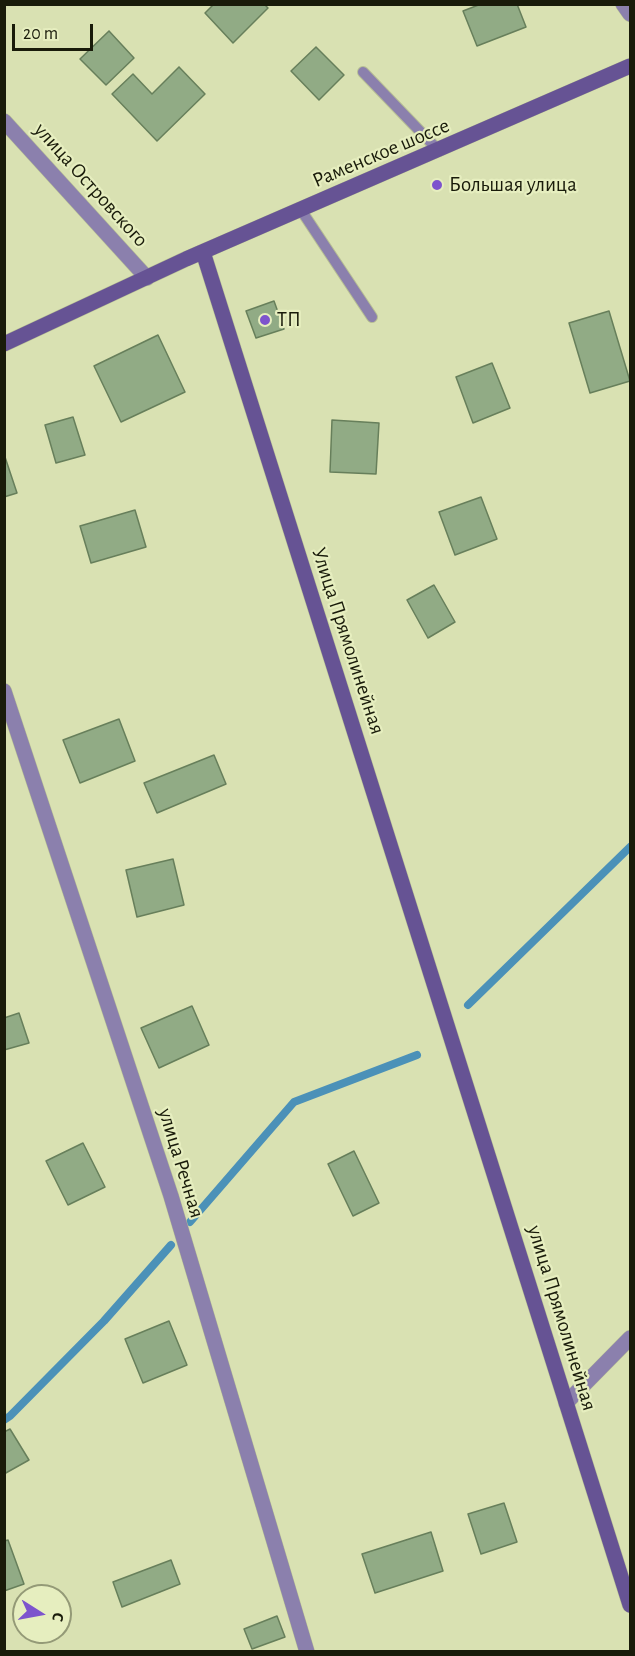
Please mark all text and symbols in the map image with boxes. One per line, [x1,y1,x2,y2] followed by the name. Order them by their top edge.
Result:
[15,12,96,50] scale bar
[23,25,58,43] text: 20 m
[309,113,453,193] street label: Раменское шоссе
[29,118,153,252] street label: улица Островского
[449,172,577,198] place label: Большая улица
[430,178,444,192] marker: Большая улица
[277,307,301,333] place label: ТП
[258,313,272,327] marker: ТП
[306,544,390,738] street label: Улица Прямолинейная
[152,1105,210,1221] street label: улица Речная
[522,1222,602,1414] street label: улица Прямолинейная
[12,1584,72,1644] north arrow
[49,1611,66,1623] text: С

